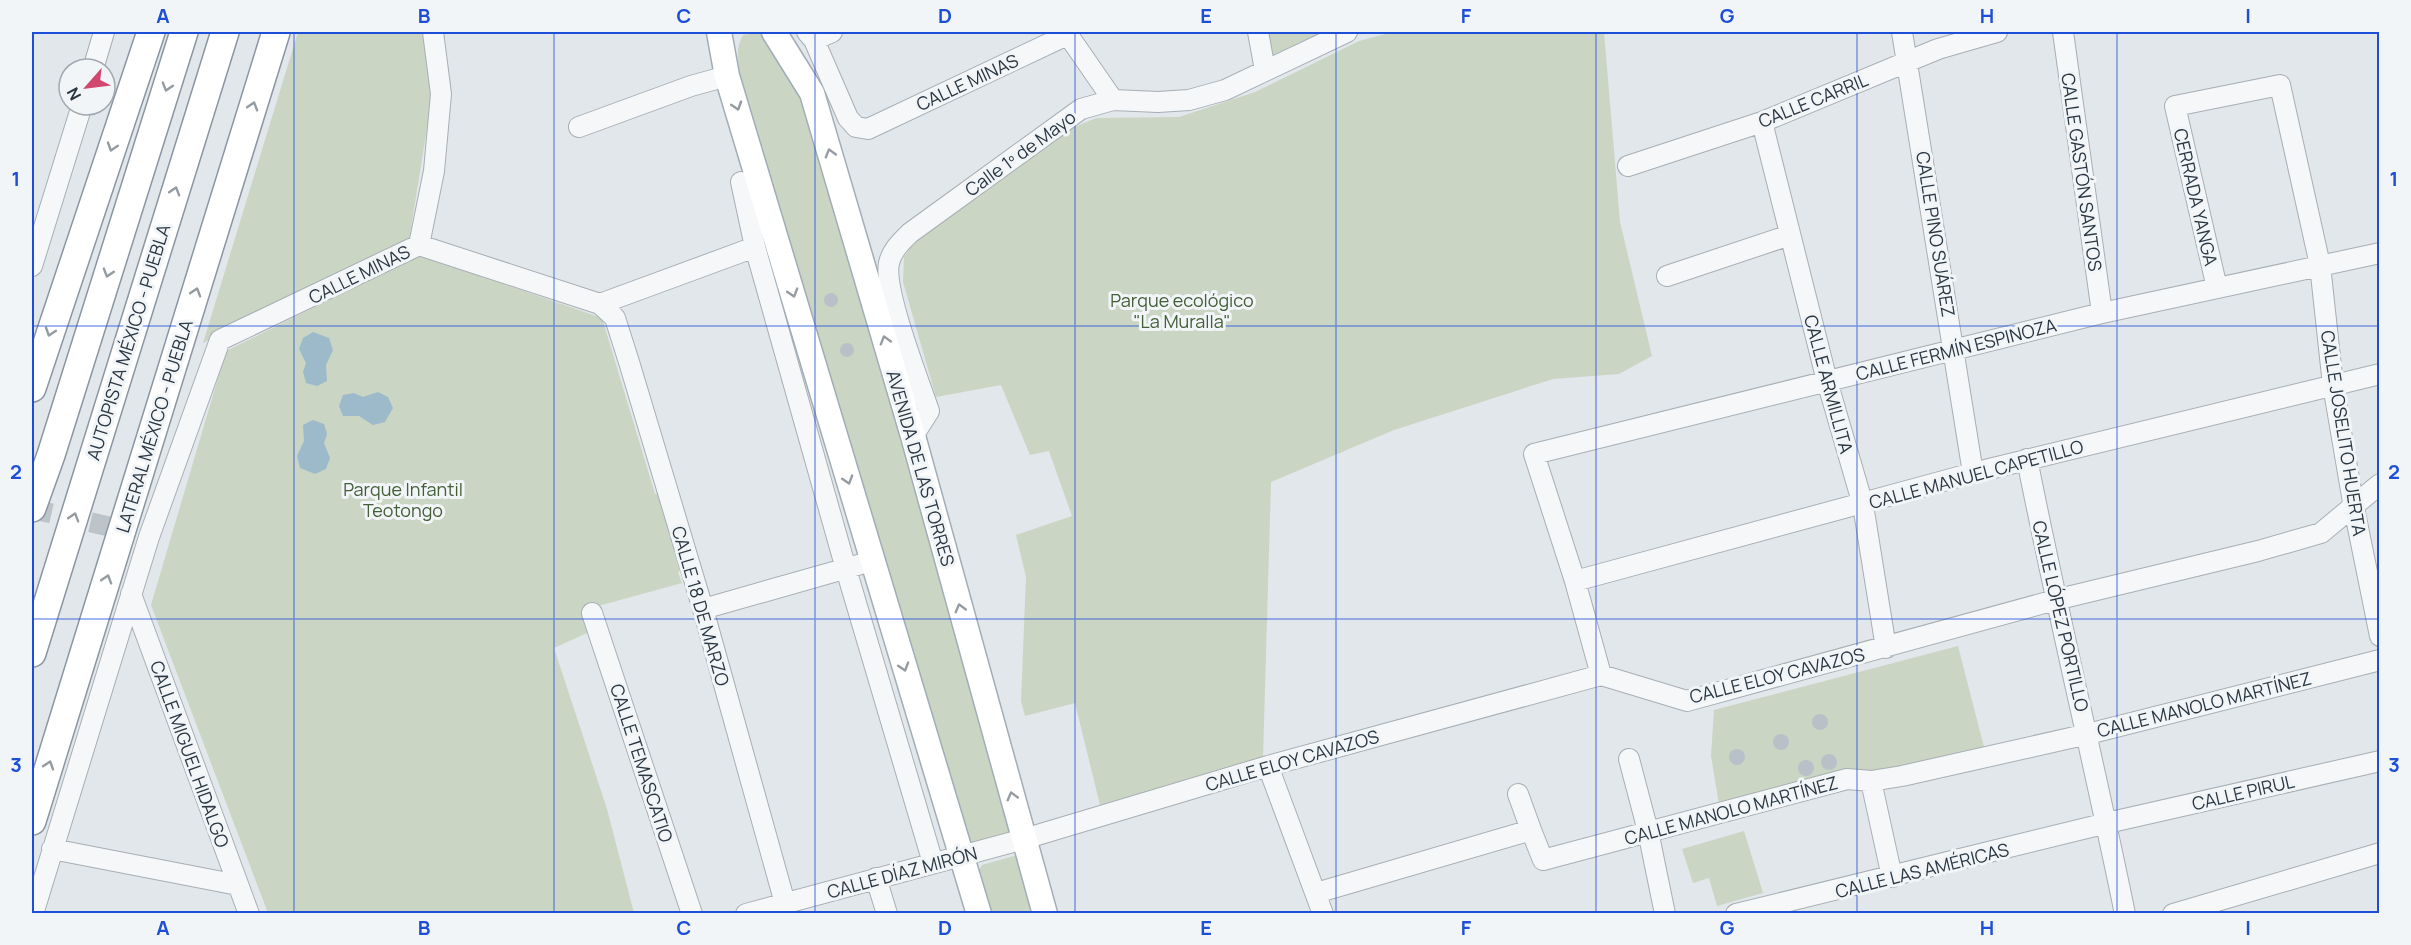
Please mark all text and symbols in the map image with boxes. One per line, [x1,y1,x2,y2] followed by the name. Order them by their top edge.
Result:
[156,2,170,29] text: A
[418,2,431,29] text: B
[677,2,691,29] text: C
[938,2,952,29] text: D
[1200,2,1212,29] text: E
[1461,2,1472,29] text: F
[1720,2,1735,29] text: G
[1980,2,1994,29] text: H
[2245,2,2251,29] text: I
[912,48,1022,116] street label: CALLE MINAS
[57,57,117,117] north arrow
[1755,67,1871,133] street label: CALLE CARRIL
[2056,71,2108,273] street label: CALLE GASTÓN SANTOS
[162,81,174,92] one-way arrow
[61,84,86,104] text: N
[730,100,742,111] one-way arrow
[246,101,258,112] one-way arrow
[960,105,1080,201] street label: Calle 1º de Mayo
[2169,126,2224,269] street label: CERRADA YANGA
[107,141,119,151] one-way arrow
[825,148,837,159] one-way arrow
[1911,149,1961,319] street label: CALLE PINO SUÁREZ
[12,165,20,192] text: 1
[2390,165,2398,192] text: 1
[168,186,181,197] one-way arrow
[81,221,176,463] street label: AUTOPISTA MÉXICO - PUEBLA
[304,239,414,309] street label: CALLE MINAS
[103,267,116,278] one-way arrow
[189,287,201,298] one-way arrow
[786,287,798,298] one-way arrow
[1110,288,1254,333] park label: Parque ecológico "La Muralla"
[1799,312,1859,457] street label: CALLE ARMILLITA
[1853,312,2059,386] street label: CALLE FERMÍN ESPINOZA
[110,316,198,536] street label: LATERAL MÉXICO - PUEBLA
[45,326,58,336] one-way arrow
[2316,328,2372,538] street label: CALLE JOSELITO HUERTA
[880,335,892,346] one-way arrow
[882,367,960,569] street label: AVENIDA DE LAS TORRES
[1866,434,2086,514] street label: CALLE MANUEL CAPETILLO
[10,458,22,485] text: 2
[2388,458,2400,485] text: 2
[841,474,853,485] one-way arrow
[343,477,463,522] park label: Parque Infantil Teotongo
[67,512,79,523] one-way arrow
[2027,518,2095,714] street label: CALLE LÓPEZ PORTILLO
[667,523,735,689] street label: CALLE 18 DE MARZO
[100,574,112,585] one-way arrow
[955,604,967,614] one-way arrow
[1687,642,1867,708] street label: CALLE ELOY CAVAZOS
[145,657,235,851] street label: CALLE MIGUEL HIDALGO
[897,661,909,671] one-way arrow
[2094,666,2314,742] street label: CALLE MANOLO MARTÍNEZ
[605,681,679,845] street label: CALLE TEMASCATIO
[1202,724,1382,796] street label: CALLE ELOY CAVAZOS
[10,751,22,778] text: 3
[2388,751,2400,778] text: 3
[42,760,54,771] one-way arrow
[2189,769,2297,815] street label: CALLE PIRUL
[1622,770,1840,850] street label: CALLE MANOLO MARTÍNEZ
[1007,792,1019,802] one-way arrow
[1833,837,2011,903] street label: CALLE LAS AMÉRICAS
[824,840,980,904] street label: CALLE DÍAZ MIRÓN
[156,914,170,941] text: A
[418,914,431,941] text: B
[677,914,691,941] text: C
[938,914,952,941] text: D
[1200,914,1212,941] text: E
[1461,914,1472,941] text: F
[1720,914,1735,941] text: G
[1980,914,1994,941] text: H
[2245,914,2251,941] text: I

